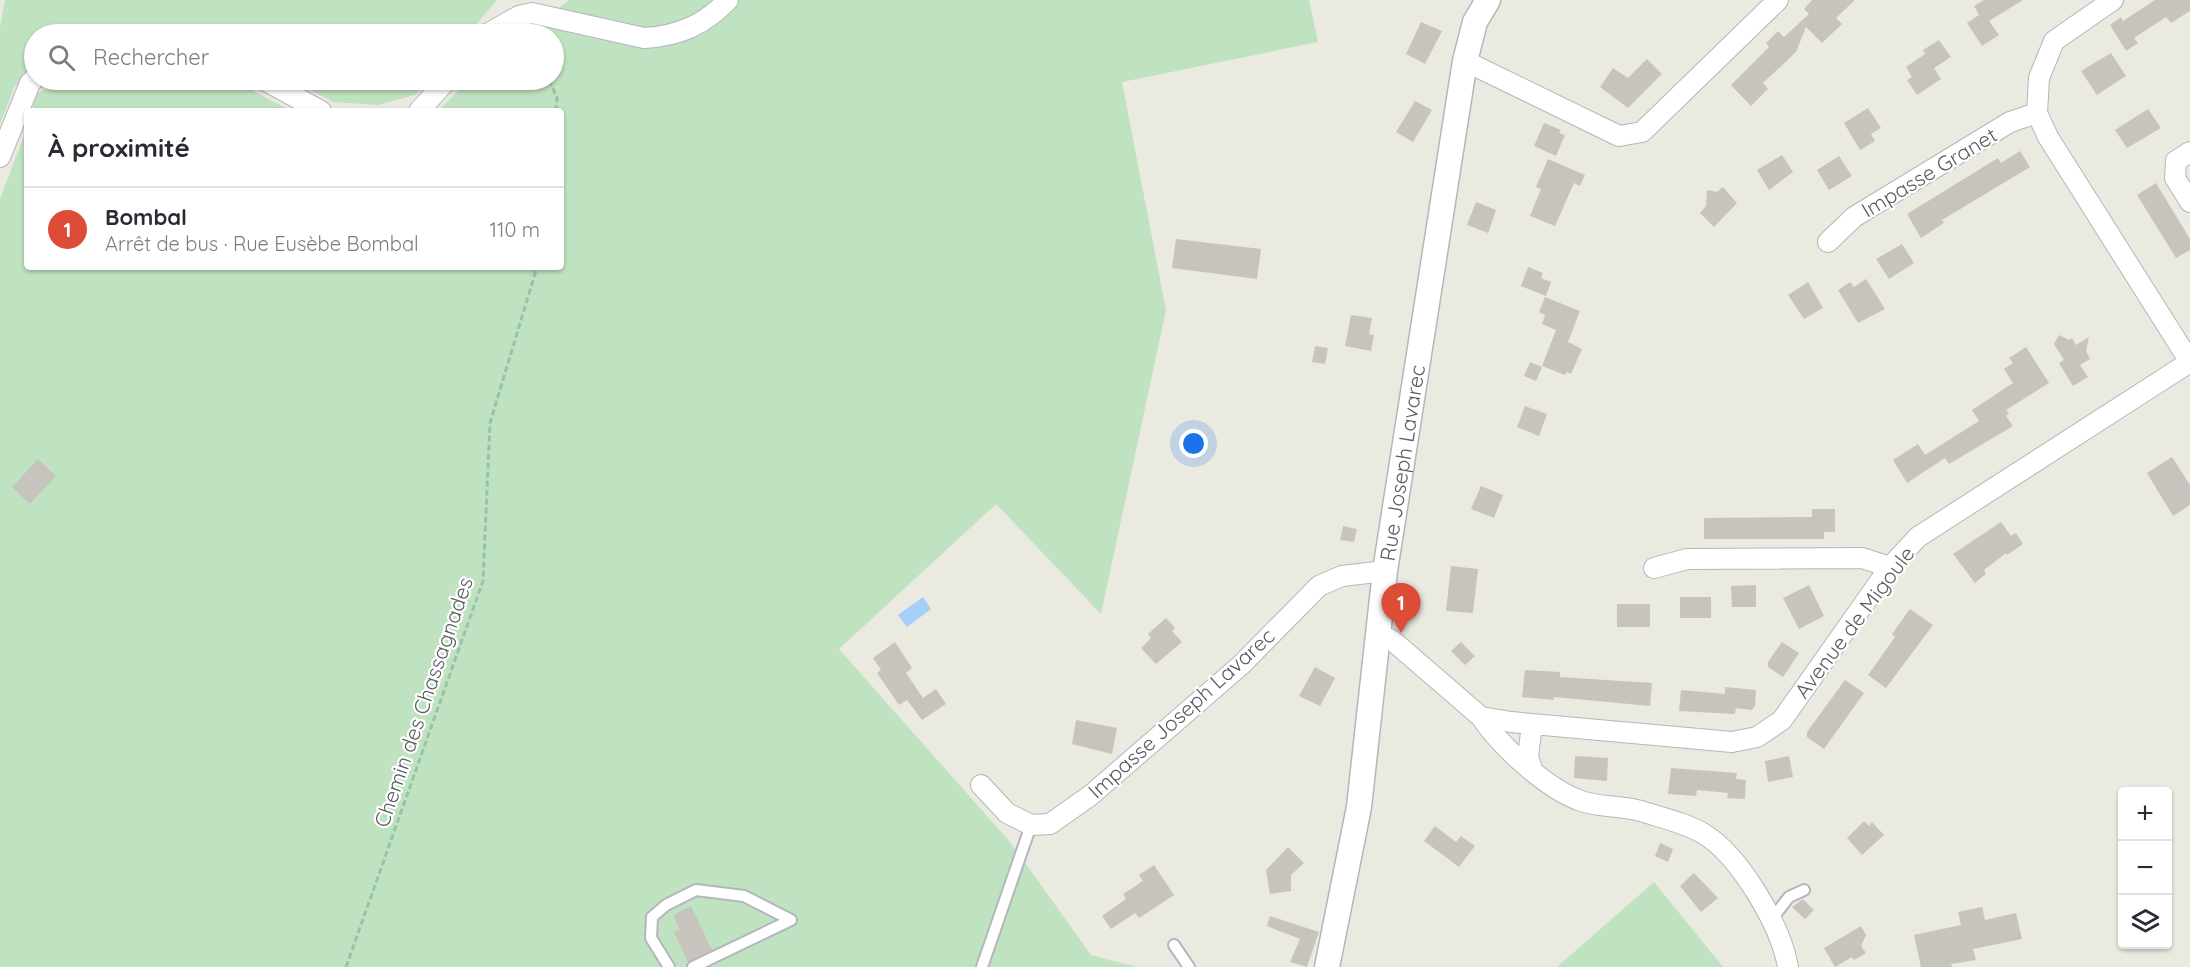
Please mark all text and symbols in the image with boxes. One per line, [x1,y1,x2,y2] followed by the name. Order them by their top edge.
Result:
[24,24,564,90] search box
[45,41,78,74] icon: search
[93,43,209,71] text: Rechercher
[1857,121,2001,223] street label: Impasse Granet
[48,131,190,164] text: À proximité
[105,203,187,231] text: Bombal
[64,217,71,242] text: 1
[490,217,540,242] text: 110 m
[105,231,419,256] text: Arrêt de bus · Rue Eusèbe Bombal
[1374,363,1430,563] street label: Rue Joseph Lavarec
[1179,429,1208,458] your location
[1788,541,1920,703] street label: Avenue de Migoule
[368,574,478,830] street label: Chemin des Chassagnades
[1382,584,1420,633] pin: 1
[1082,622,1280,804] street label: Impasse Joseph Lavarec
[2118,787,2172,949] map controls
[2118,787,2172,841] button: +
[2118,841,2172,895] button: −
[2118,895,2172,949] button: layers

